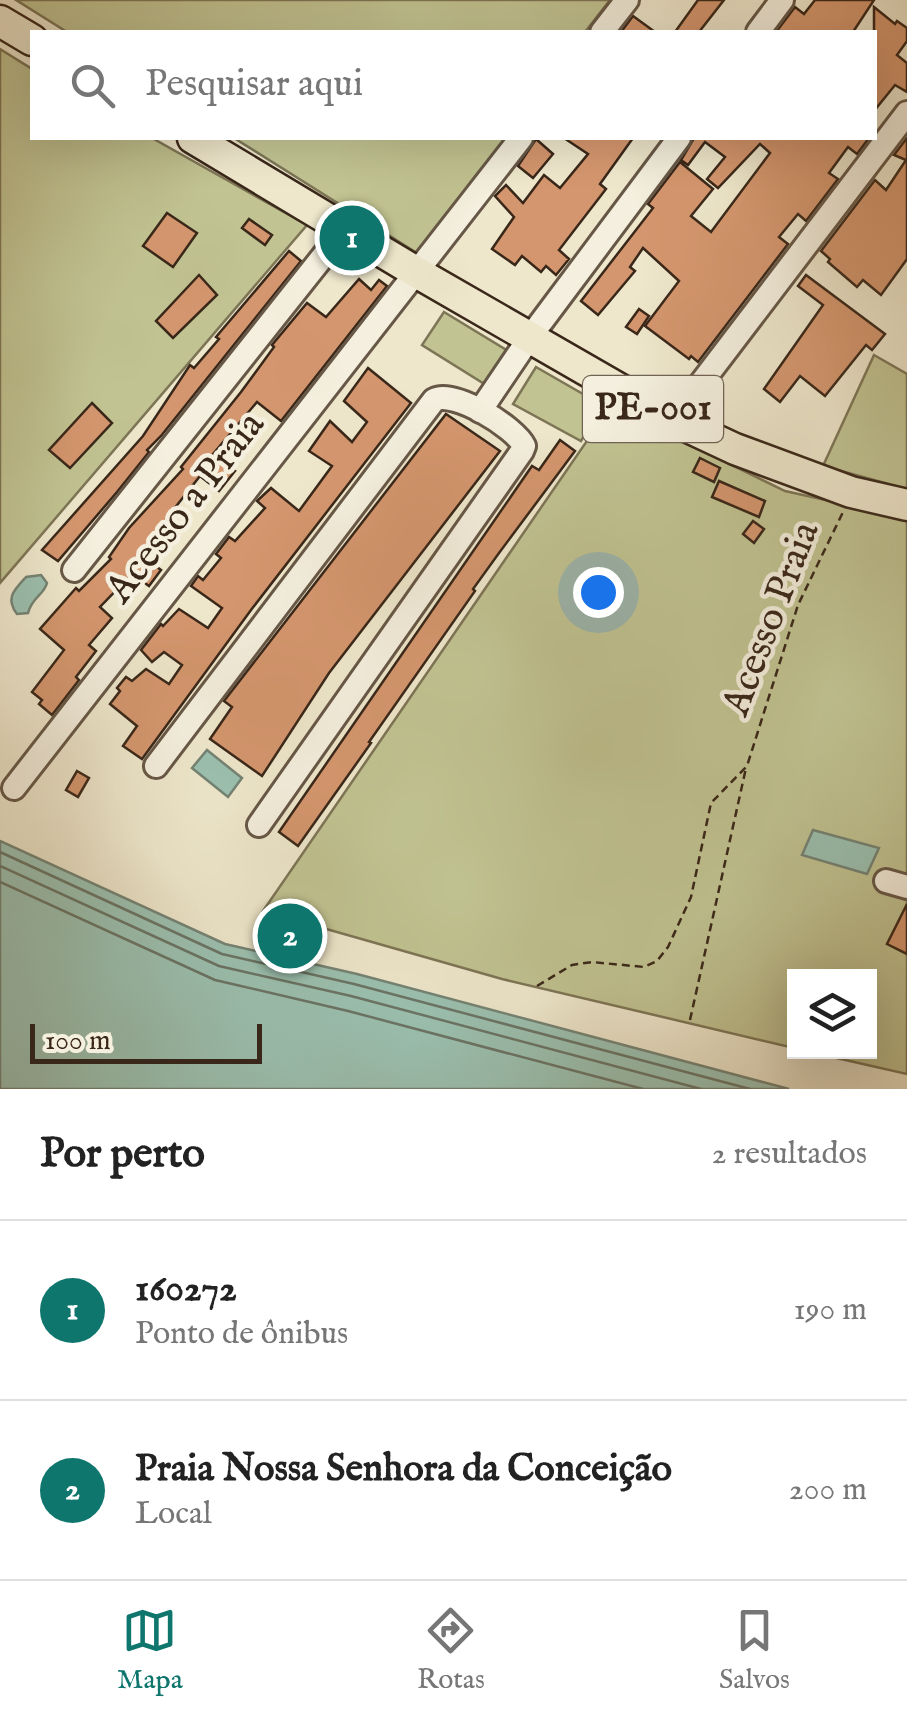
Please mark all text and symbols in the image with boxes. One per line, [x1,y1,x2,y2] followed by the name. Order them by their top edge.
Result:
[30,30,877,140] search box
[65,58,120,113] icon: search
[145,61,363,109] text: Pesquisar aqui
[320,200,384,276] pin: 1
[583,376,723,442] road number: PE-001
[94,401,277,615] street label: Acesso a Praia
[711,514,833,724] street label: Acesso Praia
[573,567,624,618] your location
[258,898,322,974] pin: 2
[787,969,877,1059] map controls
[787,969,877,1059] button: layers
[30,1019,262,1064] scale bar
[45,1024,111,1059] text: 100 m
[40,1128,205,1181] text: Por perto
[712,1134,867,1175] text: 2 resultados
[135,1266,237,1314] text: 160272
[67,1290,78,1331] text: 1
[794,1290,867,1331] text: 190 m
[135,1314,348,1355] text: Ponto de ônibus
[135,1446,672,1494] text: Praia Nossa Senhora da Conceição
[65,1470,80,1511] text: 2
[789,1470,867,1511] text: 200 m
[135,1494,212,1535] text: Local
[117,1603,183,1698] tab: Mapa
[417,1603,485,1698] tab: Rotas
[719,1603,790,1698] tab: Salvos

